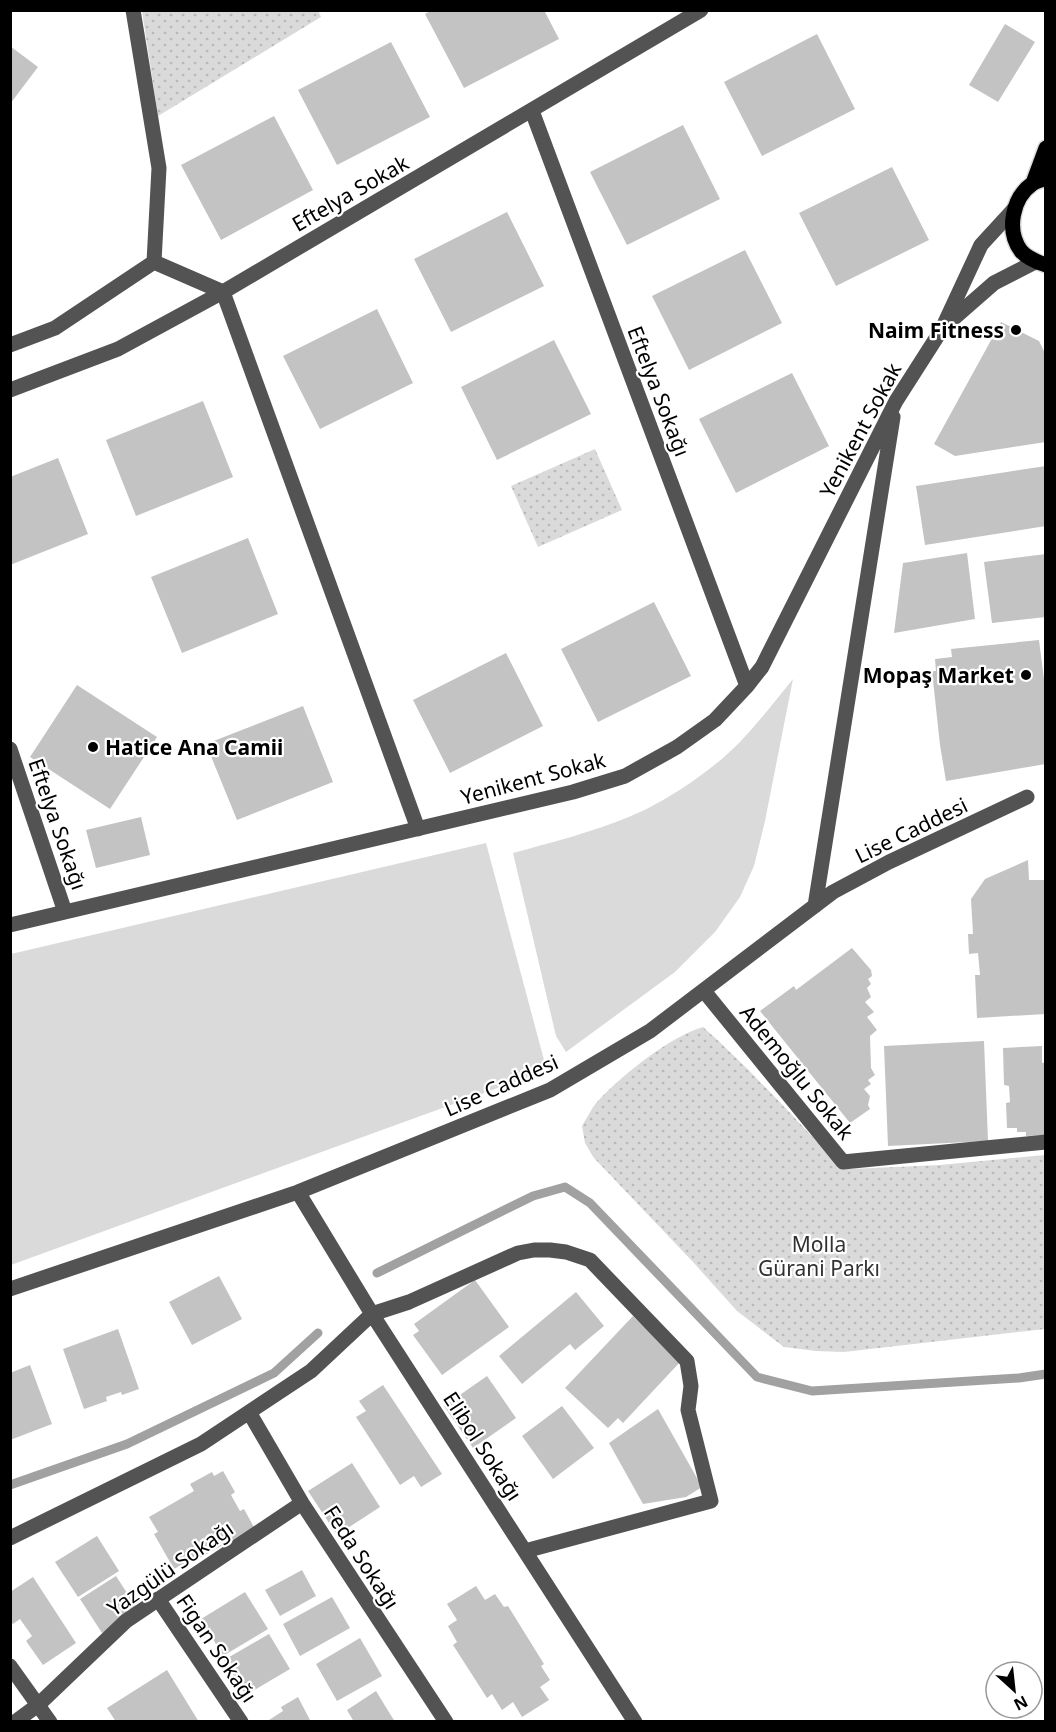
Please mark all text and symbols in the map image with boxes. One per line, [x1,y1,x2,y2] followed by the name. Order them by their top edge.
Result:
[287,148,414,238] street label: Eftelya Sokak
[868,316,1004,344] place label: Naim Fitness
[621,322,697,460] street label: Eftelya Sokağı
[1009,323,1023,337] marker: Naim Fitness
[813,357,908,502] street label: Yenikent Sokak
[863,661,1014,689] place label: Mopaş Market
[1019,668,1033,682] marker: Mopaş Market
[105,733,283,761] place label: Hatice Ana Camii
[86,740,100,754] marker: Hatice Ana Camii
[458,745,609,811] street label: Yenikent Sokak
[22,755,94,893] street label: Eftelya Sokağı
[850,791,972,869] street label: Lise Caddesi
[734,999,861,1146] street label: Ademoğlu Sokak
[440,1047,562,1123] street label: Lise Caddesi
[758,1230,880,1282] park label: Molla Gürani Parkı
[437,1386,529,1506] street label: Elibol Sokağı
[318,1500,406,1614] street label: Feda Sokağı
[101,1514,239,1622] street label: Yazgülü Sokağı
[170,1588,264,1708] street label: Figan Sokağı
[984,1660,1044,1720] north arrow
[1010,1691,1032,1716] text: N

